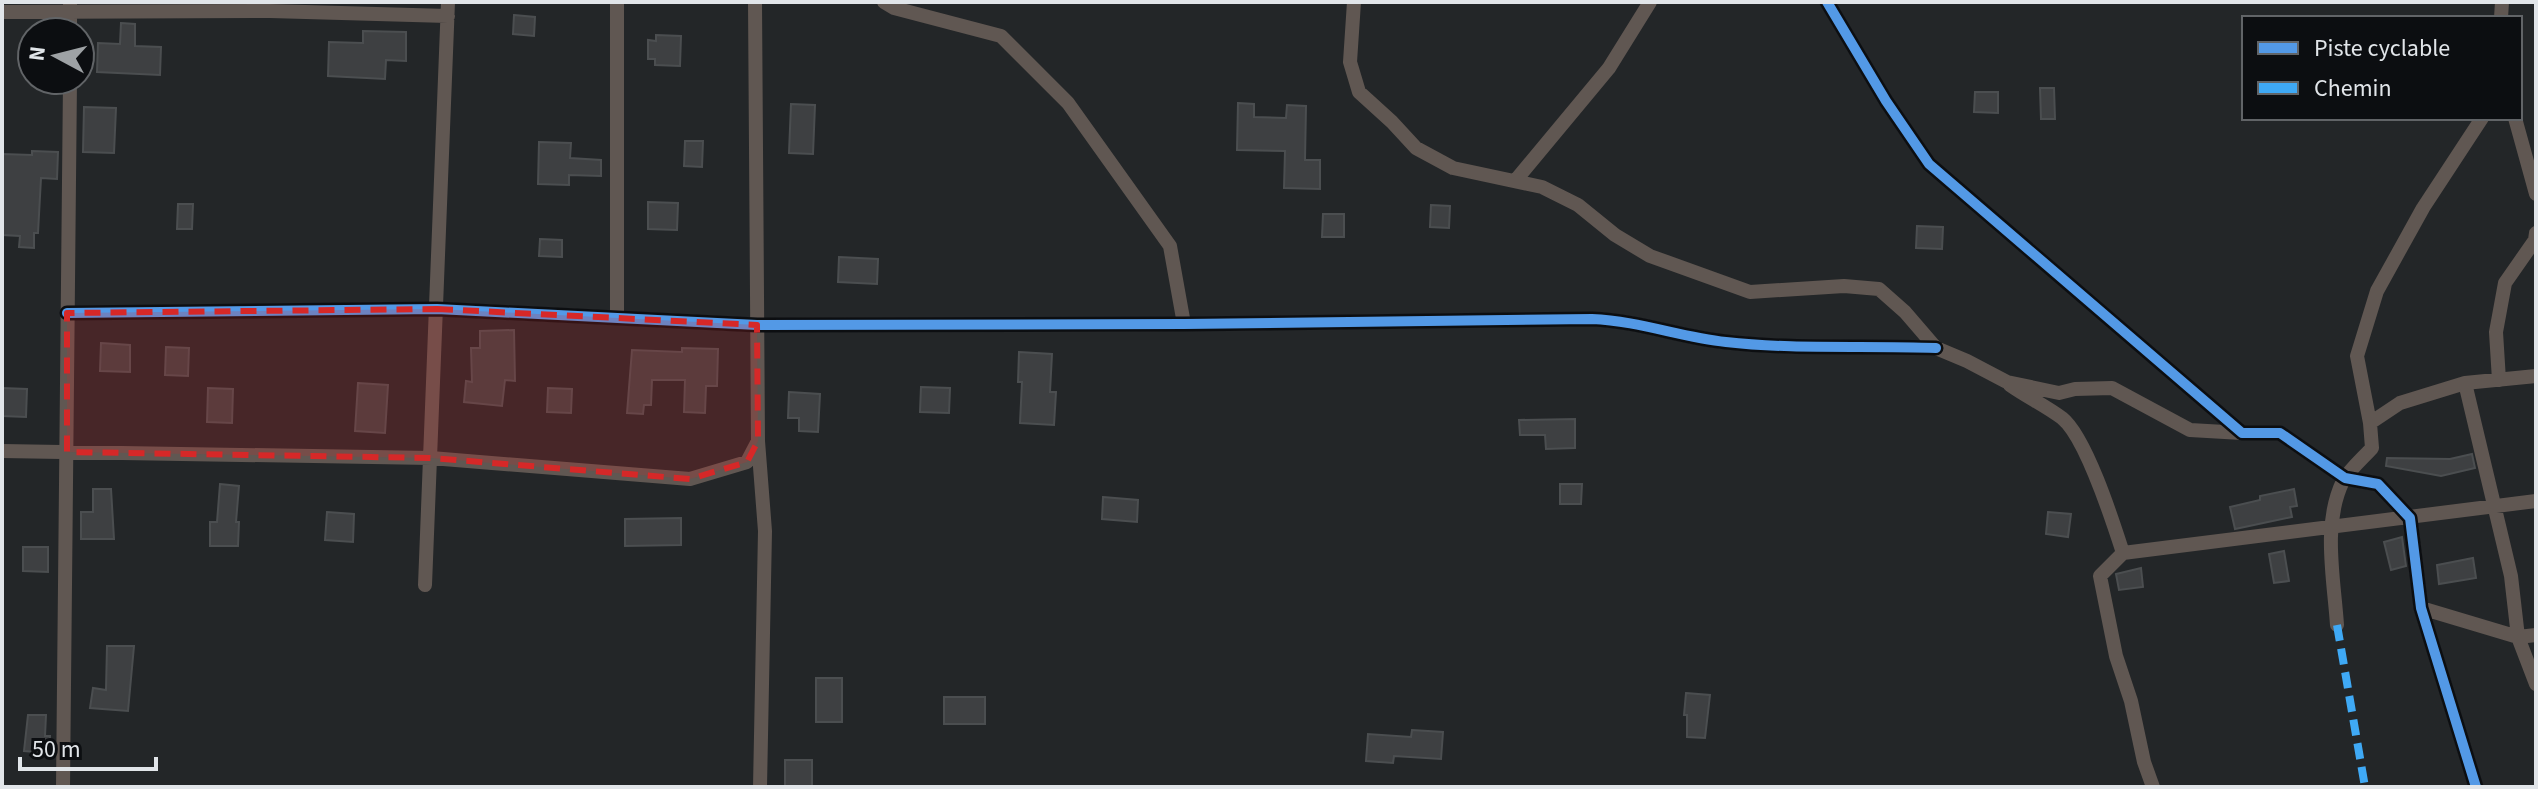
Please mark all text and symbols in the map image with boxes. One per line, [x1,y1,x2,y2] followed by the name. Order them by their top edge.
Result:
[16,16,96,96] north arrow
[2242,16,2522,120] legend
[2314,31,2450,66] text: Piste cyclable
[20,44,54,63] text: N
[2314,71,2392,106] text: Chemin
[20,721,156,771] scale bar
[32,732,81,767] text: 50 m

